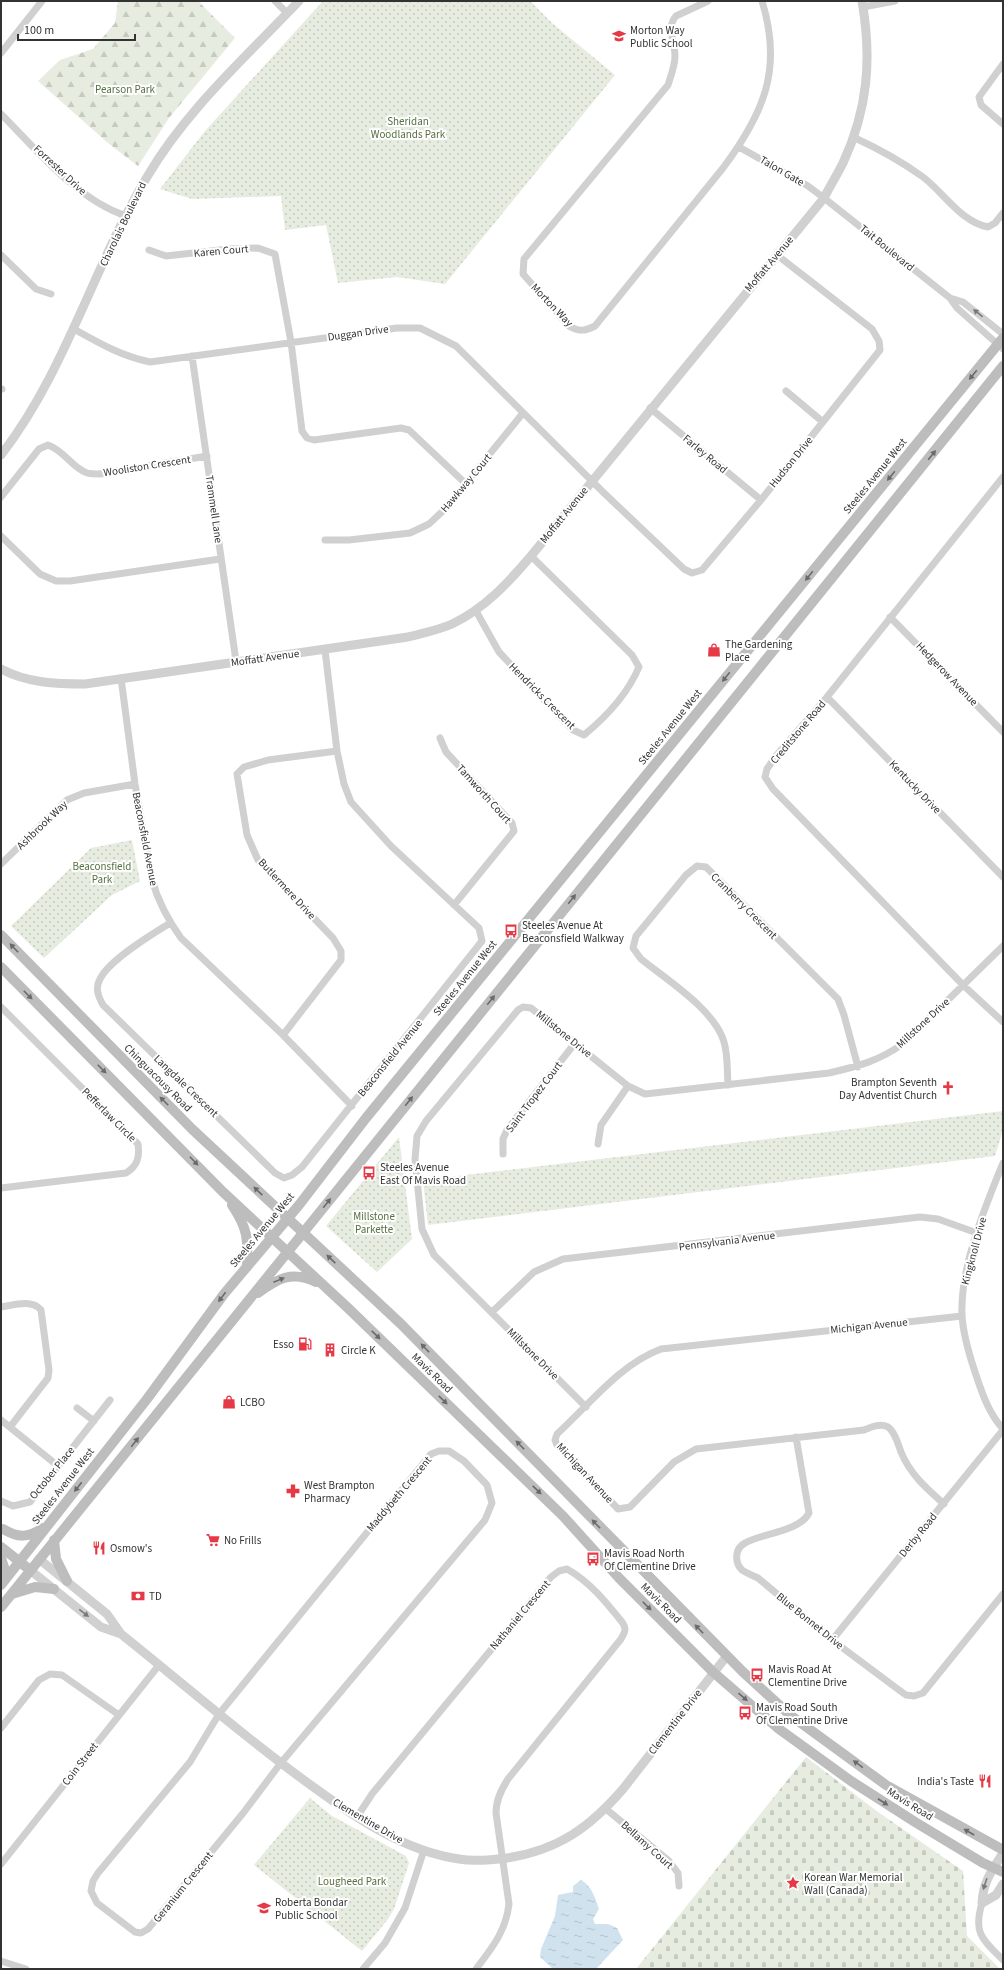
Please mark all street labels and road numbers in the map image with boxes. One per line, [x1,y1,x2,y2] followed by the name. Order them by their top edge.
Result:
[30,141,90,199] street label: Forrester Drive
[757,152,807,190] street label: Talon Gate
[96,179,150,269] street label: Charolais Boulevard
[857,221,917,275] street label: Tait Boulevard
[741,232,797,295] street label: Moffatt Avenue
[193,241,249,261] street label: Karen Court
[528,280,576,330] street label: Morton Way
[327,321,390,345] street label: Duggan Drive
[680,431,730,477] street label: Farley Road
[766,433,817,491] street label: Hudson Drive
[840,435,910,517] street label: Steeles Avenue West
[437,450,495,516] street label: Hawkway Court
[102,452,192,480] street label: Wooliston Crescent
[202,474,226,544] street label: Trammell Lane
[537,483,592,546] street label: Moffatt Avenue
[913,639,982,710] street label: Hedgerow Avenue
[230,646,301,670] street label: Moffatt Avenue
[505,659,579,733] street label: Hendricks Crescent
[635,686,705,768] street label: Steeles Avenue West
[767,697,829,767] street label: Creditstone Road
[886,757,945,817] street label: Kentucky Drive
[453,761,515,827] street label: Tamworth Court
[129,791,162,888] street label: Beaconsfield Avenue
[13,797,71,853] street label: Ashbrook Way
[255,855,319,923] street label: Butlermere Drive
[708,870,781,943] street label: Cranberry Crescent
[430,937,500,1019] street label: Steeles Avenue West
[893,994,953,1052] street label: Millstone Drive
[533,1007,595,1061] street label: Millstone Drive
[354,1016,426,1100] street label: Beaconsfield Avenue
[121,1041,195,1115] street label: Chinguacousy Road
[150,1051,222,1121] street label: Langdale Crescent
[502,1058,566,1136] street label: Saint Tropez Court
[78,1084,140,1146] street label: Pefferlaw Circle
[226,1189,298,1271] street label: Steeles Avenue West
[958,1215,990,1287] street label: Kingknoll Drive
[678,1228,777,1254] street label: Pennsylvania Avenue
[830,1314,909,1338] street label: Michigan Avenue
[504,1325,563,1384] street label: Millstone Drive
[408,1350,456,1396] street label: Mavis Road
[553,1440,617,1507] street label: Michigan Avenue
[26,1443,78,1503] street label: October Place
[28,1444,98,1527] street label: Steeles Avenue West
[363,1453,435,1535] street label: Maddybeth Crescent
[895,1510,941,1560] street label: Derby Road
[486,1577,554,1653] street label: Nathaniel Crescent
[637,1579,685,1627] street label: Mavis Road
[773,1589,847,1653] street label: Blue Bonnet Drive
[645,1686,706,1758] street label: Clementine Drive
[58,1739,102,1789] street label: Coin Street
[884,1784,936,1824] street label: Mavis Road
[330,1795,406,1848] street label: Clementine Drive
[618,1818,676,1873] street label: Bellamy Court
[150,1848,217,1926] street label: Geranium Crescent

